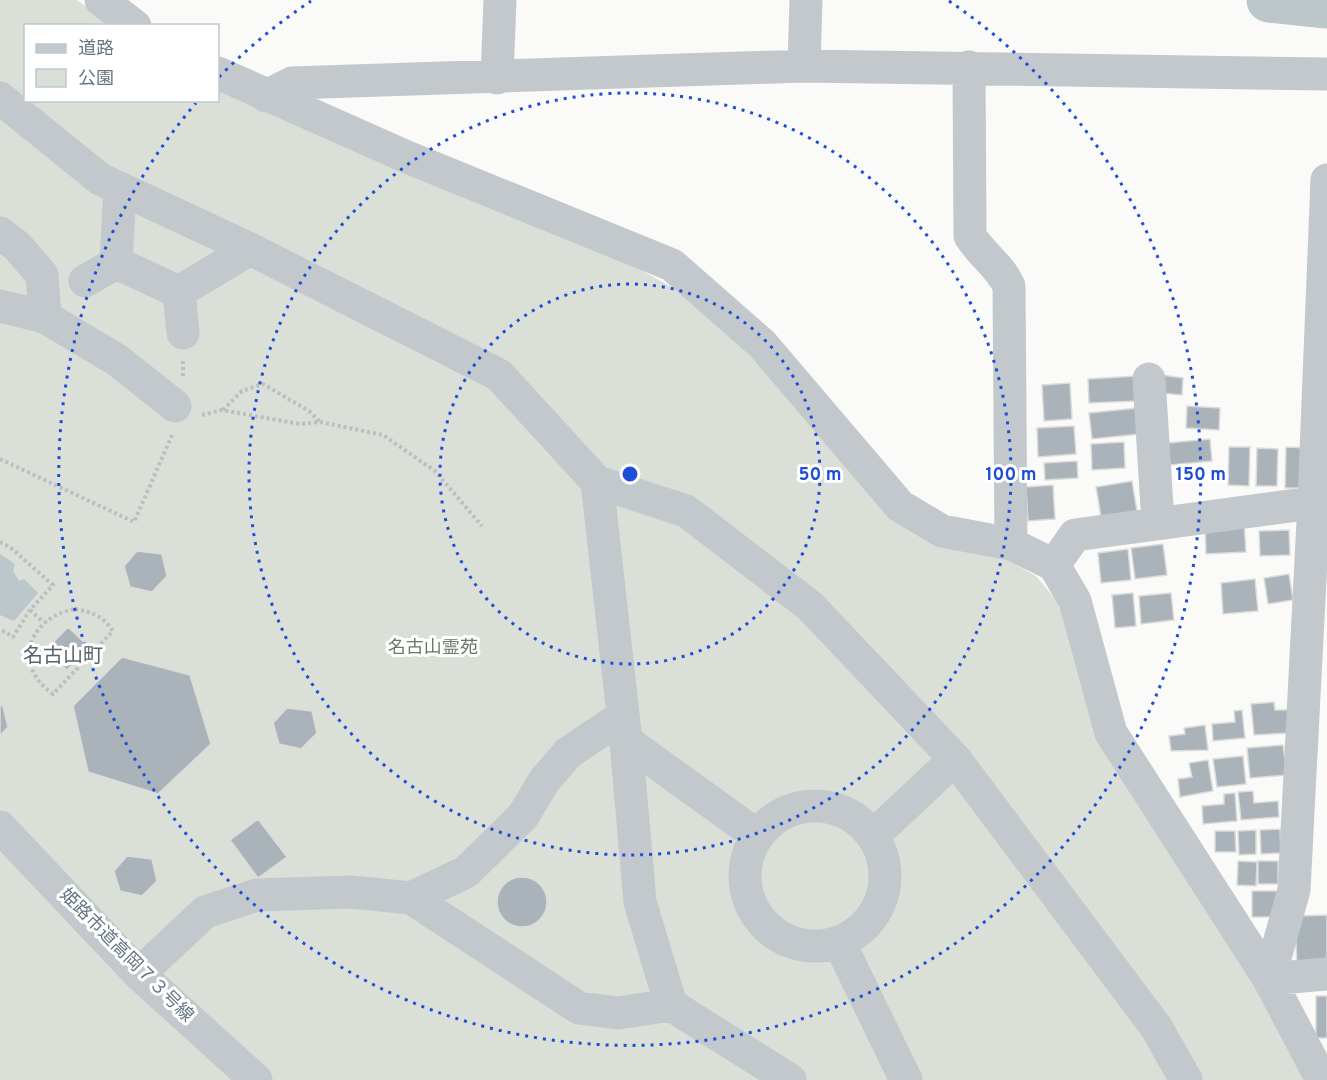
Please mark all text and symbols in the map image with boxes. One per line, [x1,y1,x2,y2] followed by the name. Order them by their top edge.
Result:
[24,24,219,102] legend
[78,38,114,61] text: 道路
[78,68,114,91] text: 公園
[620,464,640,484] centre of rings
[798,464,842,487] text: 50 m
[985,464,1037,487] text: 100 m
[1176,464,1226,487] text: 150 m
[388,637,478,660] park label: 名古山霊苑
[23,644,103,670] district label: 名古山町
[54,884,198,1028] street label: 姫路市道高岡７３号線

